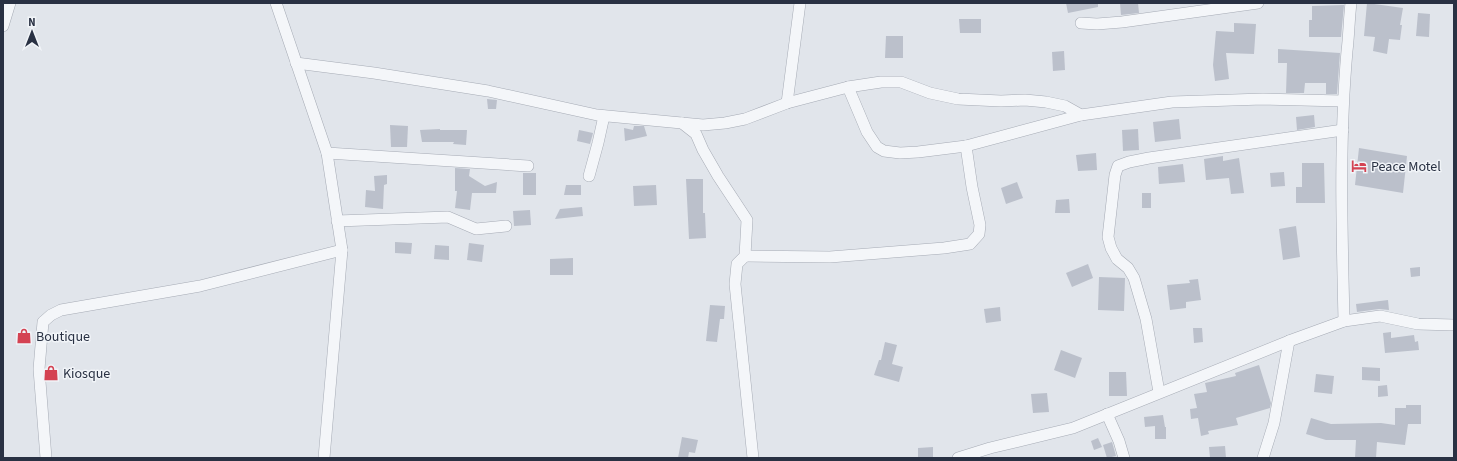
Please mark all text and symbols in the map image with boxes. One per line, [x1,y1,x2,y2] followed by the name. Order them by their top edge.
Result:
[12,12,52,52] north arrow
[28,15,36,30] text: N
[1350,157,1368,175] hotel icon: Peace Motel
[1371,157,1441,177] place label: Peace Motel
[15,327,33,345] shop icon: Boutique
[36,327,90,347] place label: Boutique
[42,364,60,382] shop icon: Kiosque
[63,364,110,384] place label: Kiosque

